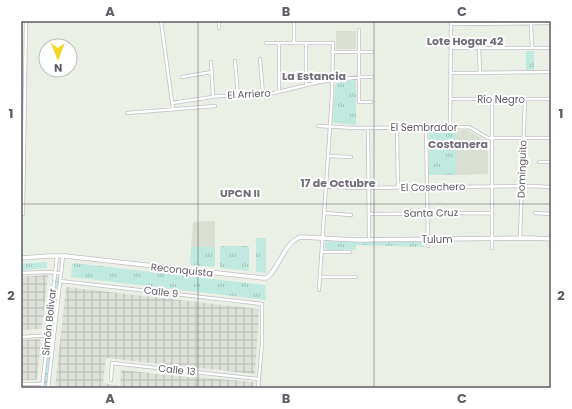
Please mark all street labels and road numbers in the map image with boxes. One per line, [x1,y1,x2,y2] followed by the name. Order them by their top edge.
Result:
[227,85,271,103] street label: El Arriero
[477,92,525,107] street label: Río Negro
[391,120,458,135] street label: El Sembrador
[513,140,531,198] street label: Dominguito
[401,179,465,195] street label: El Cosechero
[404,205,459,221] street label: Santa Cruz
[422,232,452,247] street label: Tulum
[150,259,214,281] street label: Reconquista
[143,282,179,302] street label: Calle 9
[38,287,60,356] street label: Simón Bolivar
[158,361,196,379] street label: Calle 13

